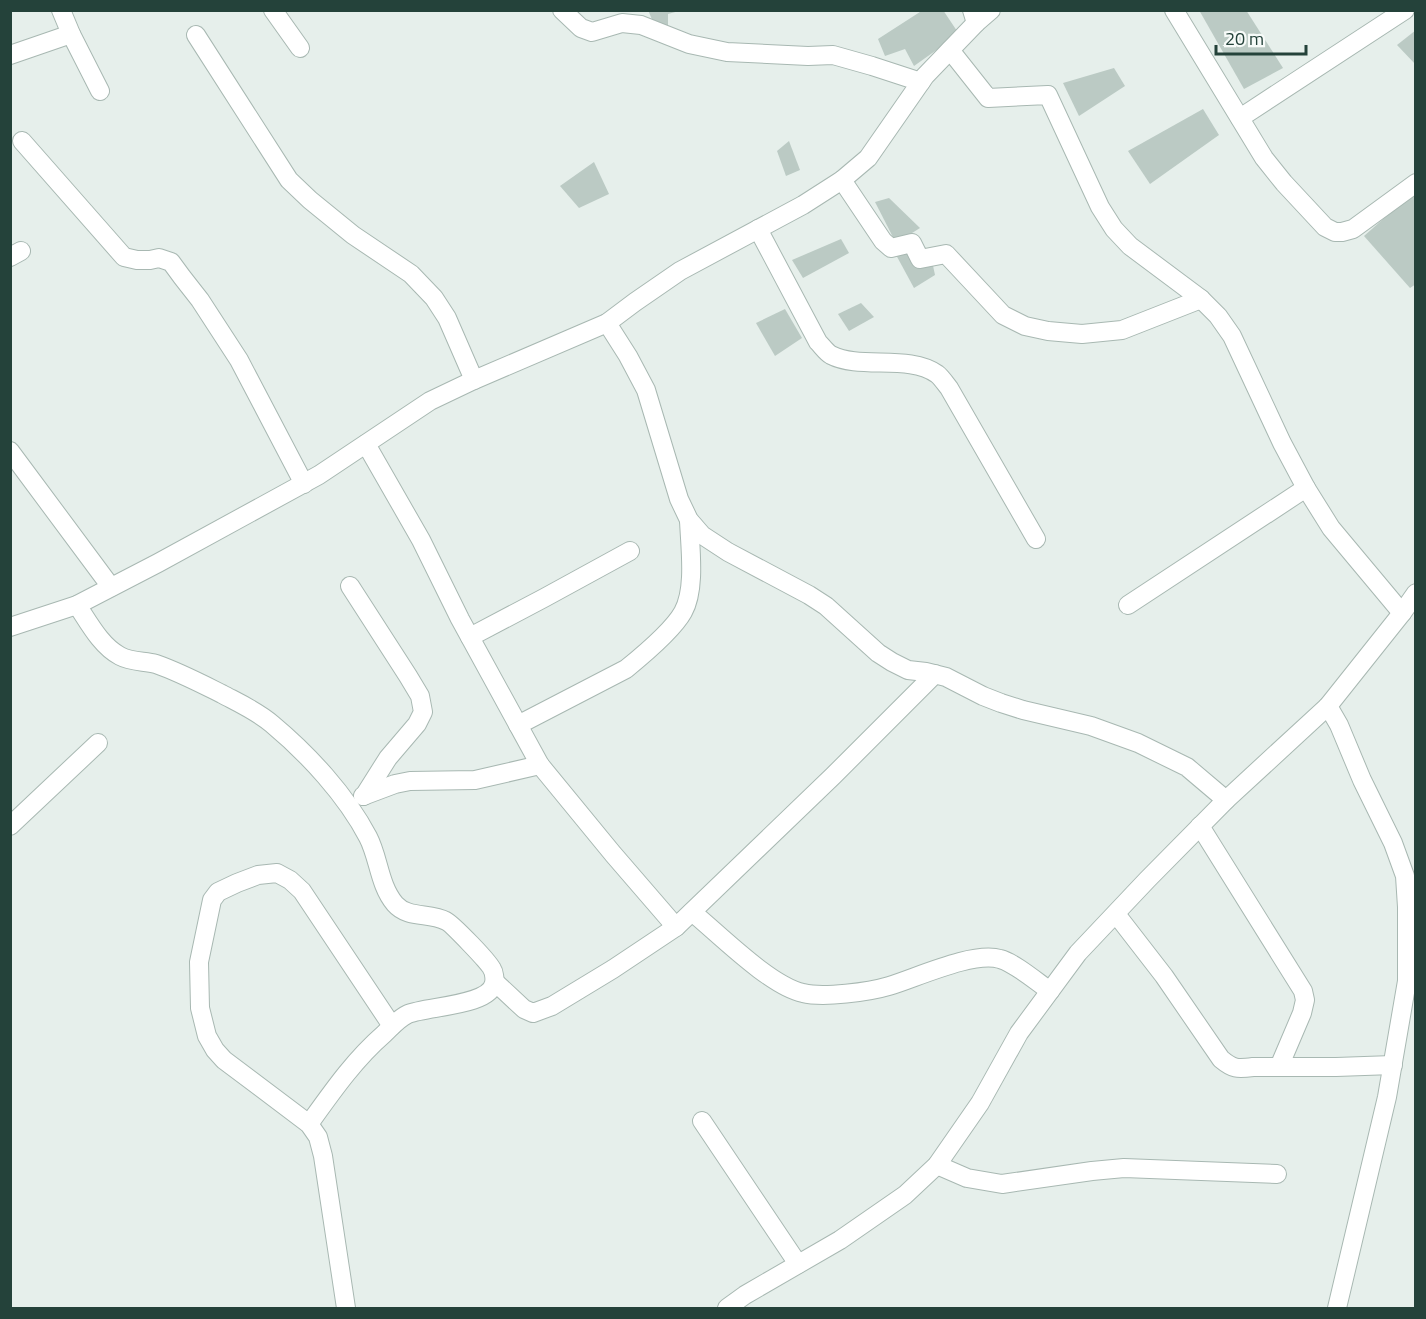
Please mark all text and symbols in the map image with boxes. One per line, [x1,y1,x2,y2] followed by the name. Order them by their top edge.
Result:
[1216,18,1306,56] scale bar
[1225,25,1264,52] text: 20 m

